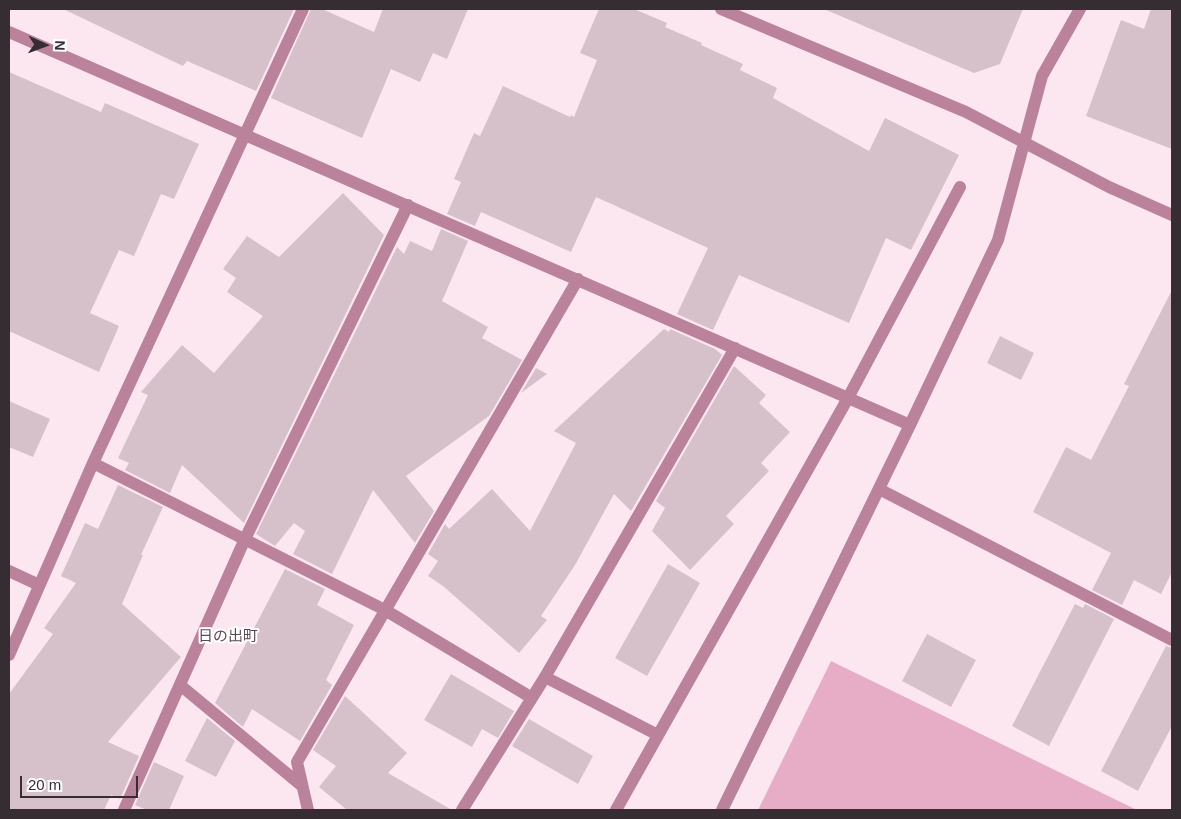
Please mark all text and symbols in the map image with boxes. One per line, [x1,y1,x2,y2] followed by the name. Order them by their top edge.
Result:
[20,20,70,70] north arrow
[52,40,68,51] text: N
[198,628,258,646] district label: 日の出町
[22,766,140,798] scale bar
[28,776,61,793] text: 20 m

